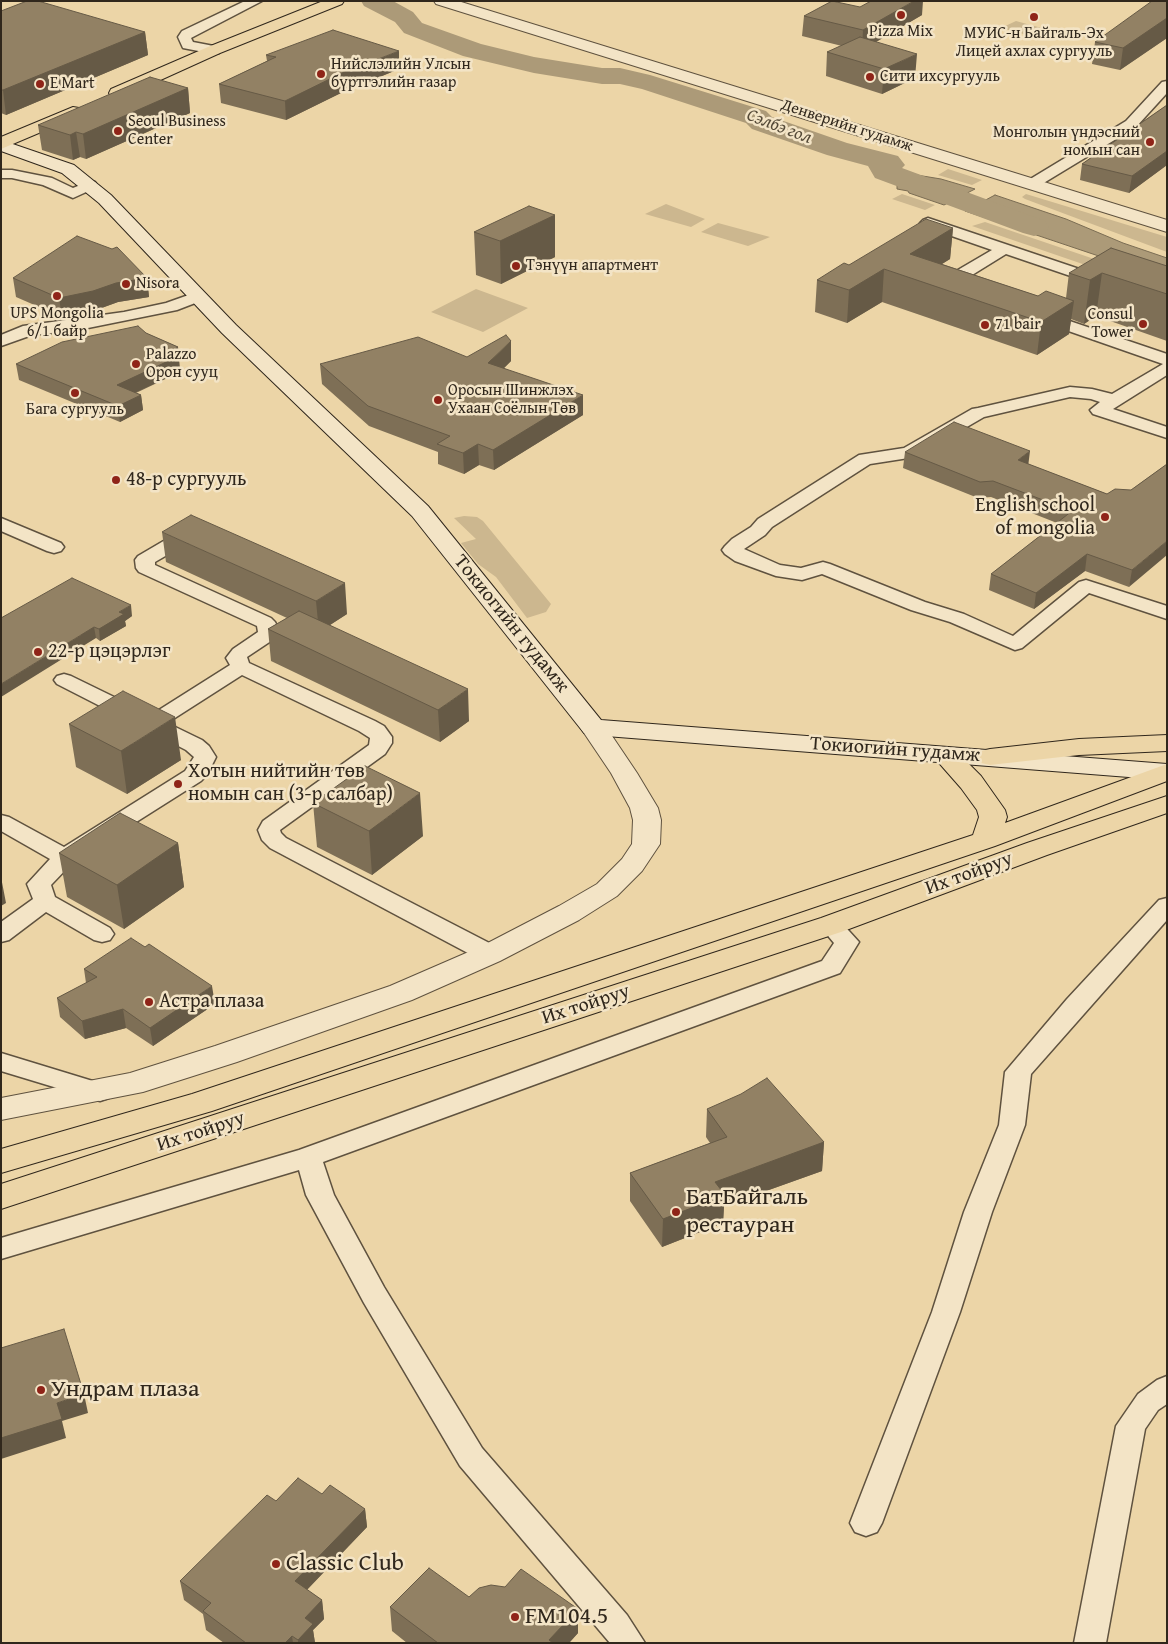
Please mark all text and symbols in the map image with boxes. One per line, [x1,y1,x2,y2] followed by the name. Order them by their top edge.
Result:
[895,9,907,21] marker: Pizza Mix
[1028,11,1040,23] marker: МУИС-н Байгаль-Эх Лицей ахлах сургууль
[869,22,933,42] place label: Pizza Mix
[956,24,1112,62] place label: МУИС-н Байгаль-Эх Лицей ахлах сургууль
[331,55,471,93] place label: Нийслэлийн Улсын бүртгэлийн газар
[880,67,1000,87] place label: Сити ихсургууль
[315,68,327,80] marker: Нийслэлийн Улсын бүртгэлийн газар
[864,71,876,83] marker: Сити ихсургууль
[50,74,95,94] place label: E Mart
[34,78,46,90] marker: E Mart
[779,96,915,156] street label: Денверийн гудамж
[743,105,815,149] water label: Сэлбэ гол
[128,112,226,150] place label: Seoul Business Center
[993,123,1140,161] place label: Монголын үндэсний номын сан
[112,125,124,137] marker: Seoul Business Center
[1144,136,1156,148] marker: Монголын үндэсний номын сан
[526,256,658,276] place label: Тэнүүн апартмент
[510,260,522,272] marker: Тэнүүн апартмент
[136,274,179,294] place label: Nisora
[120,278,132,290] marker: Nisora
[51,290,63,302] marker: UPS Mongolia 6/1 байр
[10,304,104,342] place label: UPS Mongolia 6/1 байр
[1088,305,1133,343] place label: Consul Tower
[995,315,1041,335] place label: 71 bair
[1137,318,1149,330] marker: Consul Tower
[979,319,991,331] marker: 71 bair
[146,345,218,383] place label: Palazzo Орон сууц
[130,358,142,370] marker: Palazzo Орон сууц
[448,381,576,419] place label: Оросын Шинжлэх Ухаан Соёлын Төв
[69,387,81,399] marker: Бага сургууль
[432,394,444,406] marker: Оросын Шинжлэх Ухаан Соёлын Төв
[26,400,124,420] place label: Бага сургууль
[126,468,246,492] place label: 48-р сургууль
[110,474,122,486] marker: 48-р сургууль
[975,494,1095,541] place label: English school of mongolia
[1099,511,1111,523] marker: English school of mongolia
[448,550,574,698] street label: Токиогийн гудамж
[48,640,170,664] place label: 22-р цэцэрлэг
[32,646,44,658] marker: 22-р цэцэрлэг
[809,732,981,768] street label: Токиогийн гудамж
[188,760,393,807] place label: Хотын нийтийн төв номын сан (3-р салбар)
[172,778,184,790] marker: Хотын нийтийн төв номын сан (3-р салбар)
[922,847,1016,901] street label: Их тойруу
[539,980,633,1030] street label: Их тойруу
[159,990,264,1014] place label: Астра плаза
[143,996,155,1008] marker: Астра плаза
[154,1107,248,1157] street label: Их тойруу
[686,1184,808,1240] place label: БатБайгаль рестауран
[670,1206,682,1218] marker: БатБайгаль рестауран
[51,1376,199,1404] place label: Ундрам плаза
[35,1384,47,1396] marker: Ундрам плаза
[286,1550,404,1578] place label: Classic Club
[270,1558,282,1570] marker: Classic Club
[525,1603,608,1631] place label: FM104.5
[509,1611,521,1623] marker: FM104.5

